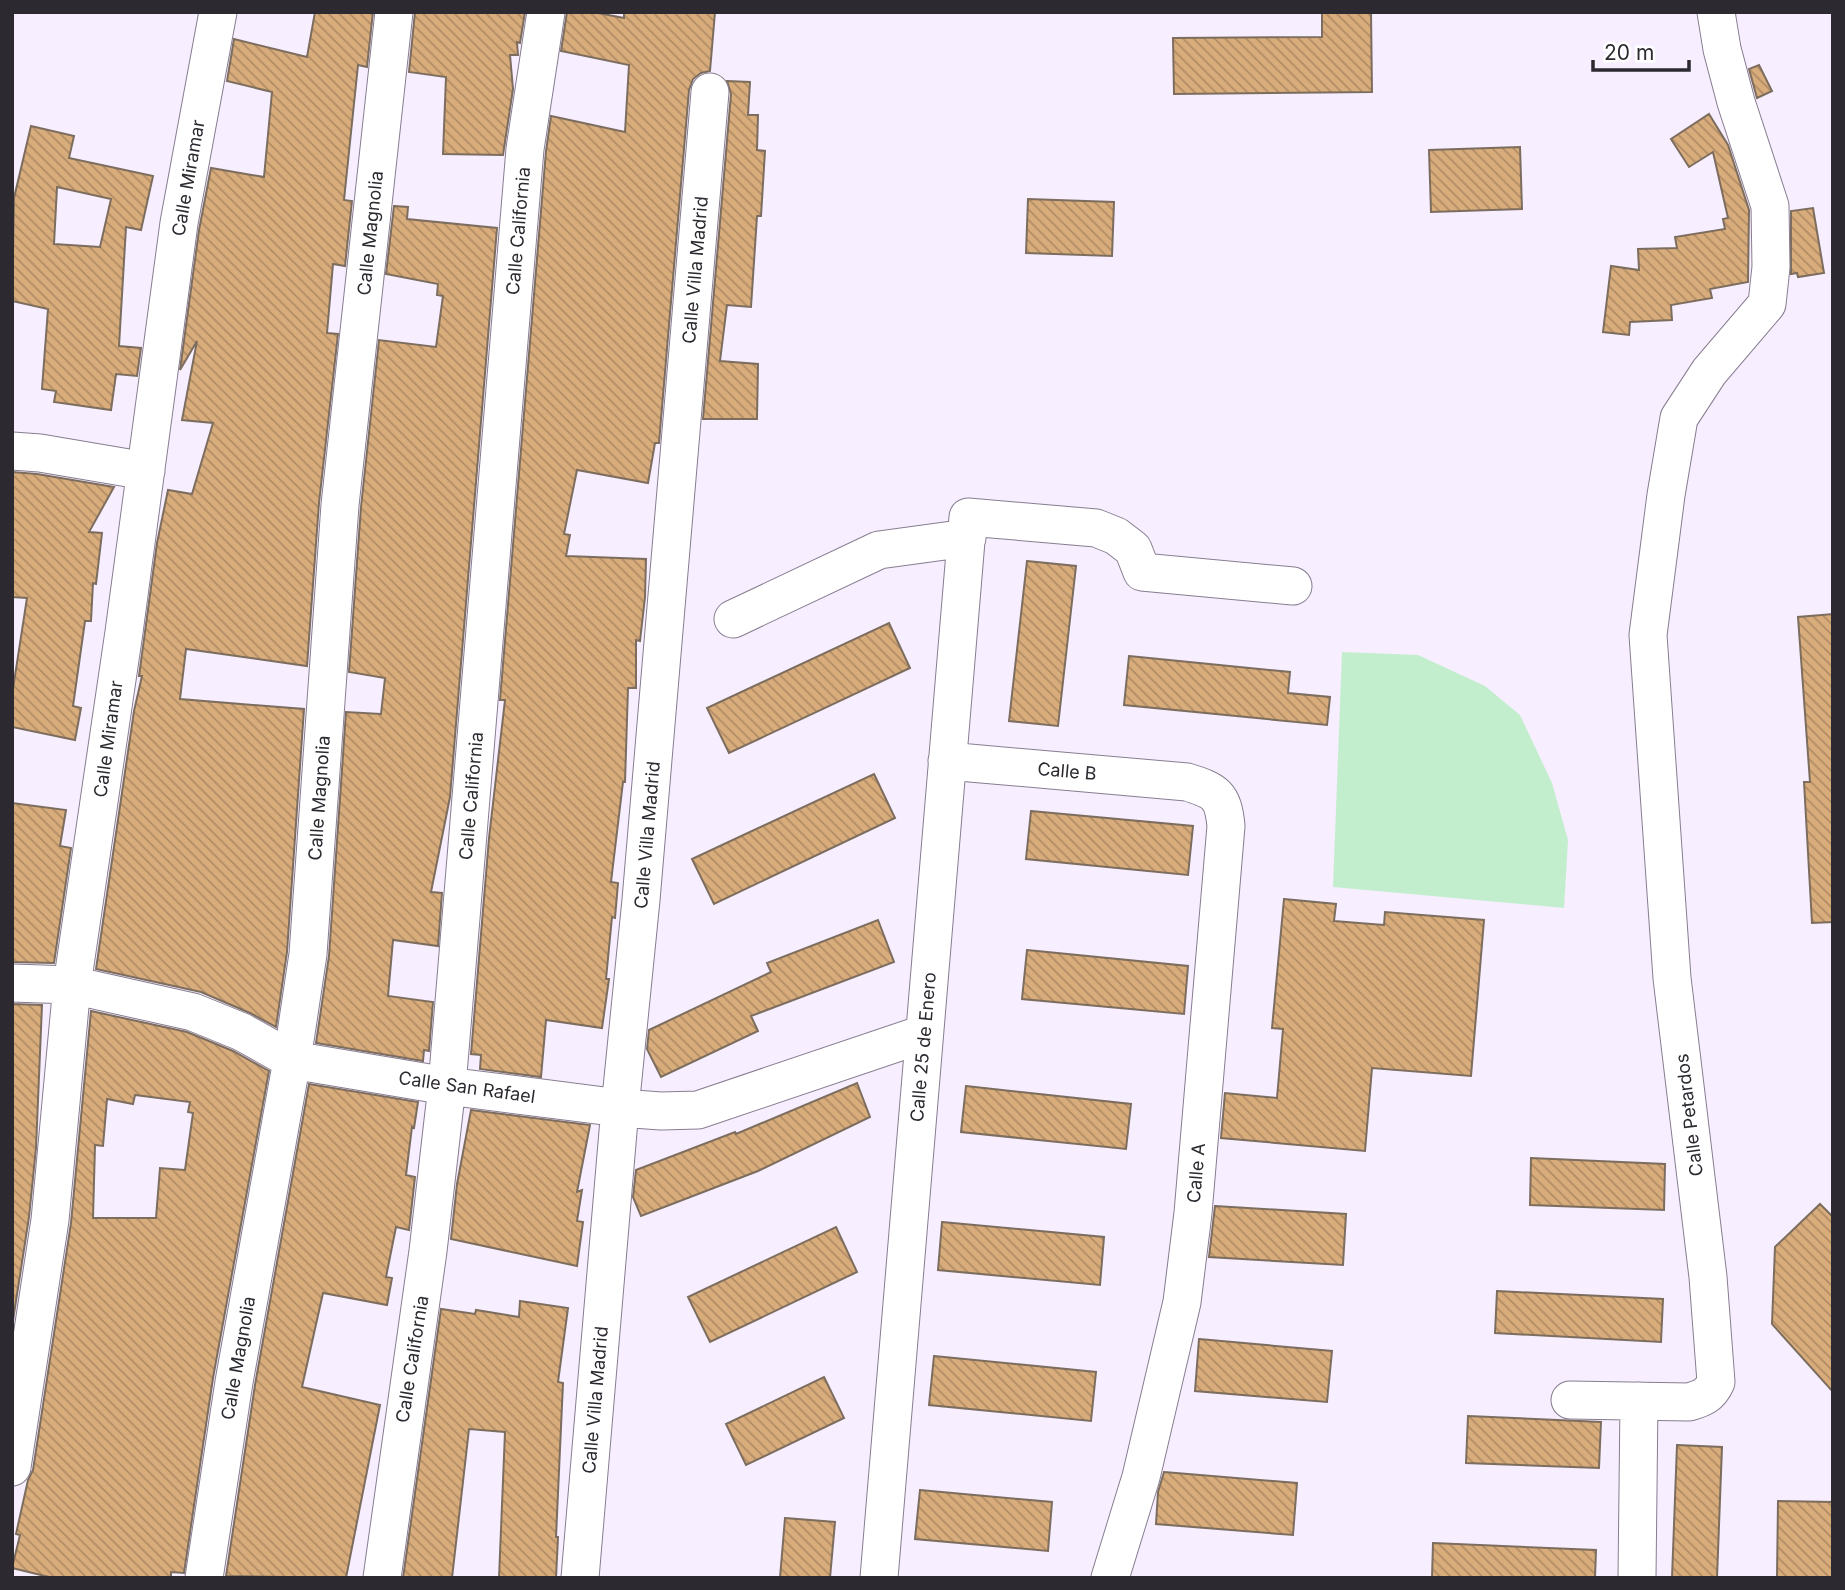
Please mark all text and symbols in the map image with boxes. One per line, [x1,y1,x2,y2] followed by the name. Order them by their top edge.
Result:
[1593,28,1689,72] scale bar
[1604,40,1654,65] text: 20 m
[167,118,209,238] street label: Calle Miramar
[502,166,534,296] street label: Calle California
[353,170,387,296] street label: Calle Magnolia
[678,195,712,345] street label: Calle Villa Madrid
[89,679,127,799] street label: Calle Miramar
[455,731,487,861] street label: Calle California
[304,735,334,861] street label: Calle Magnolia
[1037,758,1097,784] street label: Calle B
[630,760,664,910] street label: Calle Villa Madrid
[906,971,940,1123] street label: Calle 25 de Enero
[1671,1053,1707,1177] street label: Calle Petardos
[397,1067,537,1107] street label: Calle San Rafael
[1183,1142,1209,1204] street label: Calle A
[392,1294,432,1424] street label: Calle California
[217,1295,259,1421] street label: Calle Magnolia
[578,1325,612,1475] street label: Calle Villa Madrid

